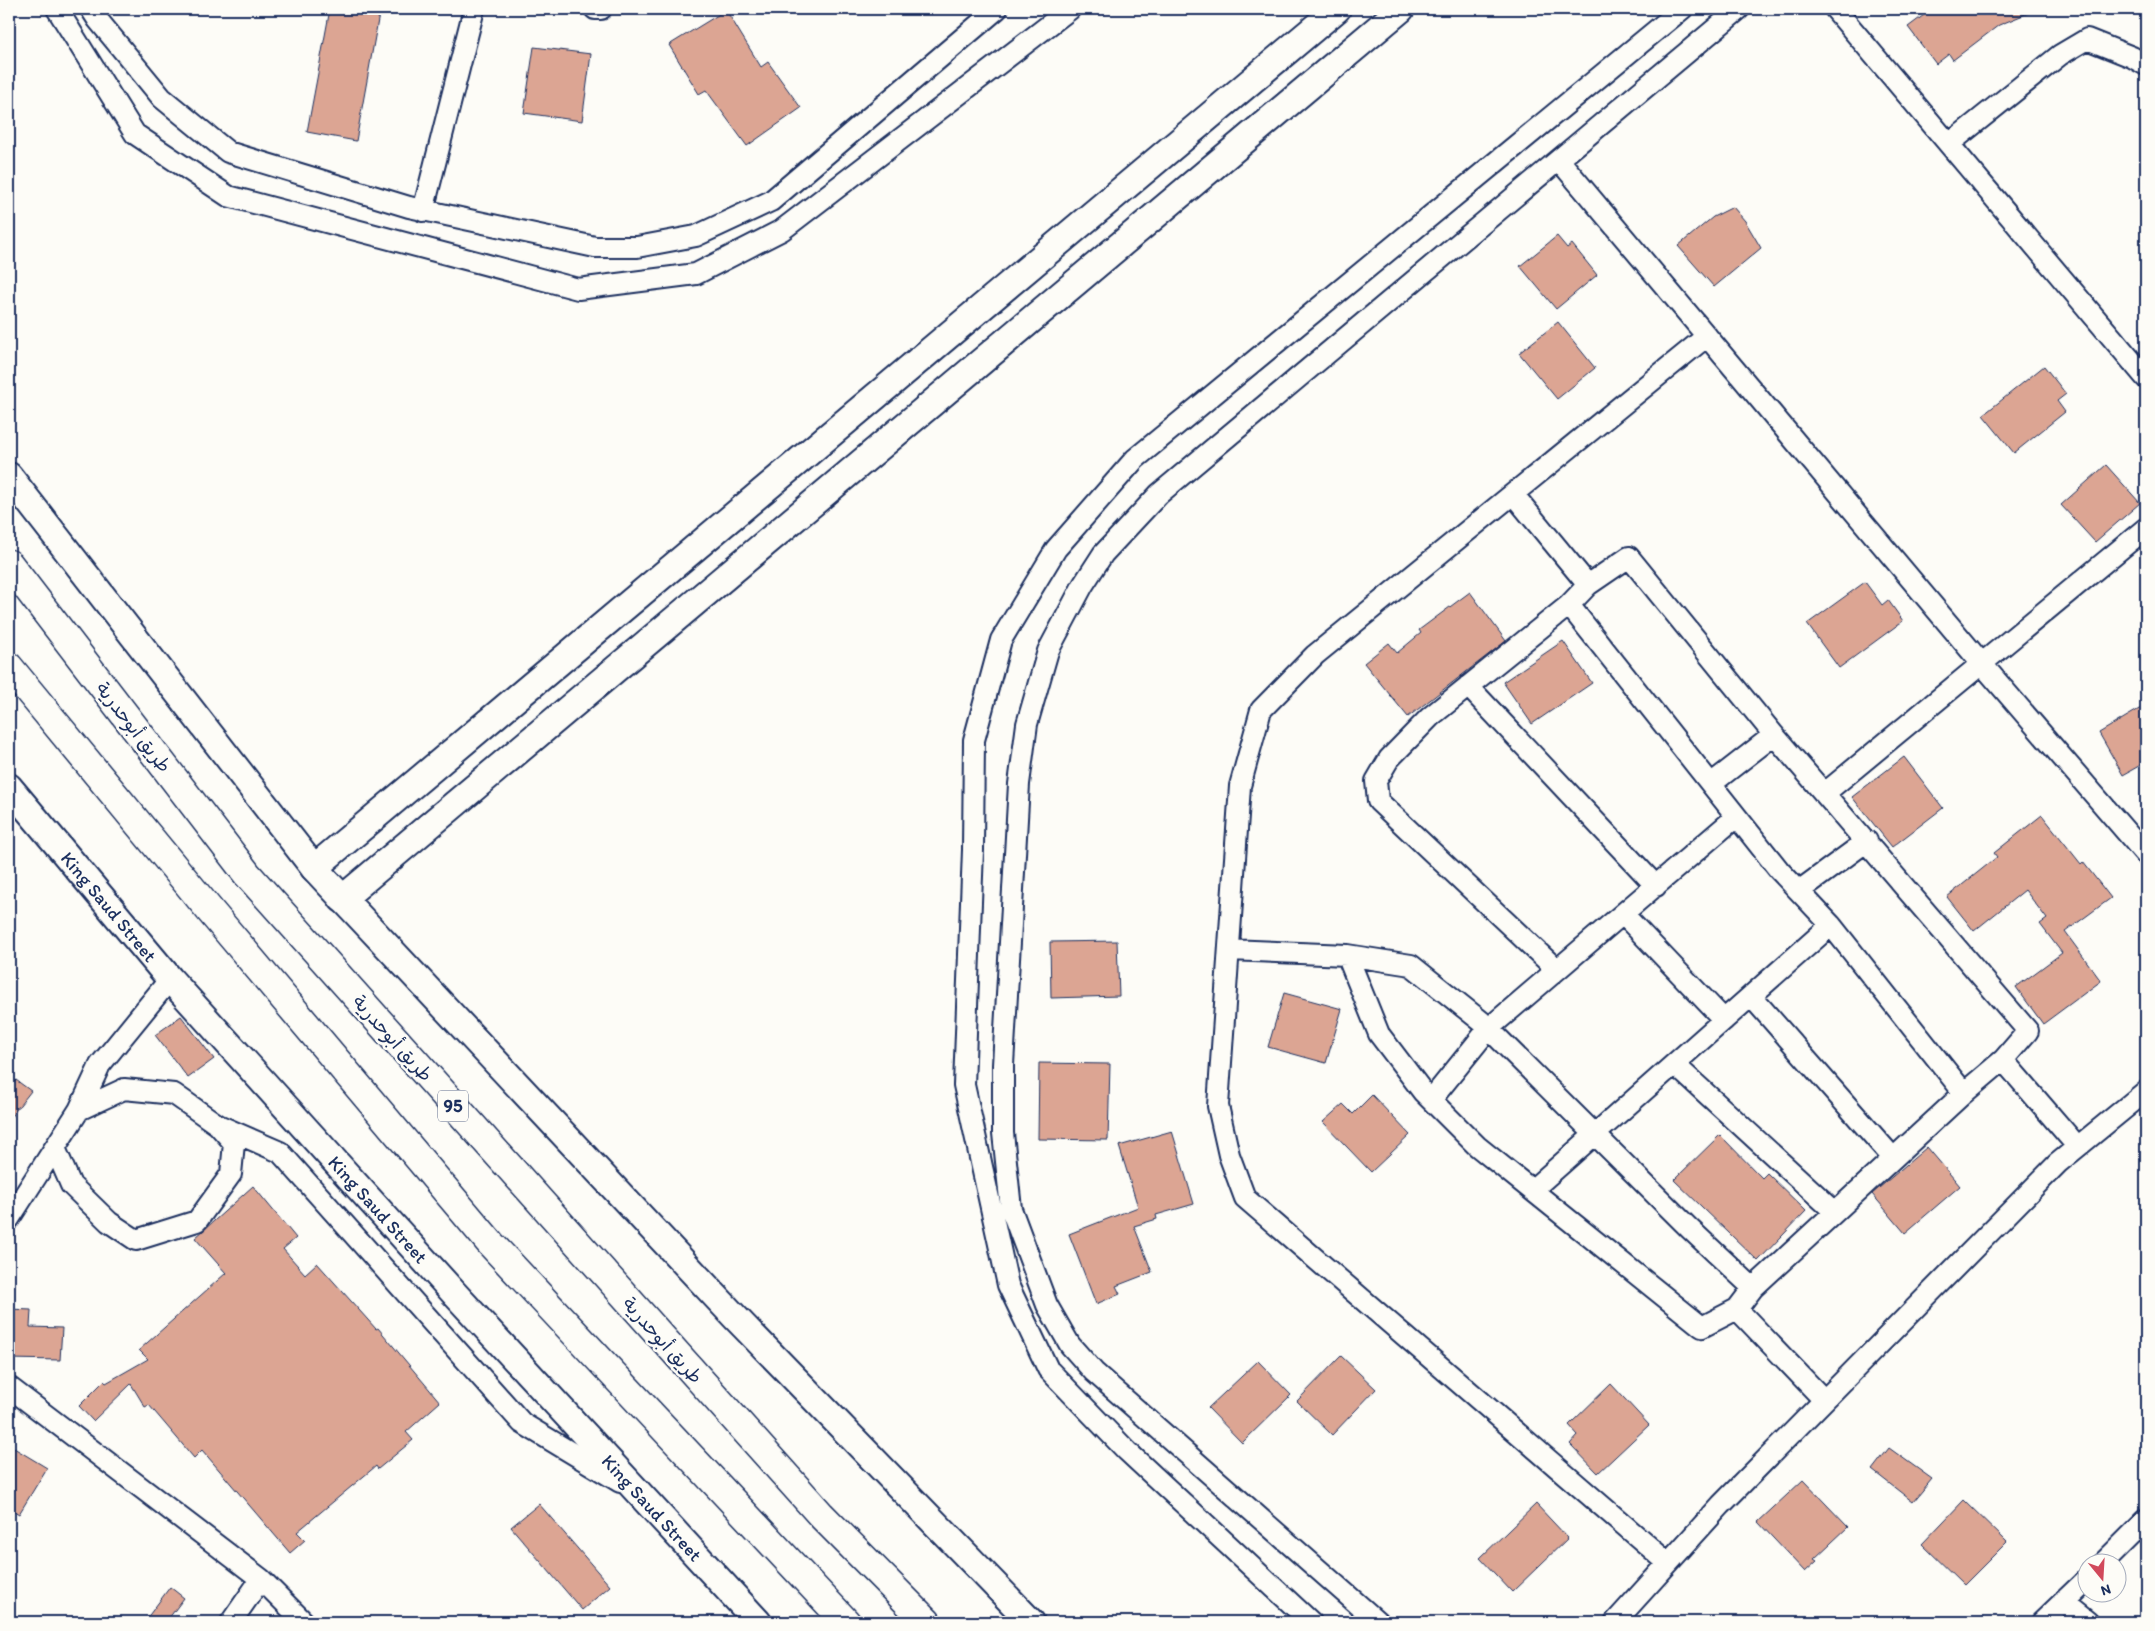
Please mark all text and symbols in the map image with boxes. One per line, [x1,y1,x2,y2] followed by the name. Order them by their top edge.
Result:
[90,677,176,778] street label: طريق أبوحدرية
[56,847,162,967] street label: King Saud Street
[347,990,437,1087] street label: طريق أبوحدرية
[438,1090,468,1122] road number: 95
[323,1151,432,1268] street label: King Saud Street
[617,1292,707,1389] street label: طريق أبوحدرية
[597,1450,707,1566] street label: King Saud Street
[2078,1554,2128,1604] north arrow
[2099,1580,2113,1599] text: N

